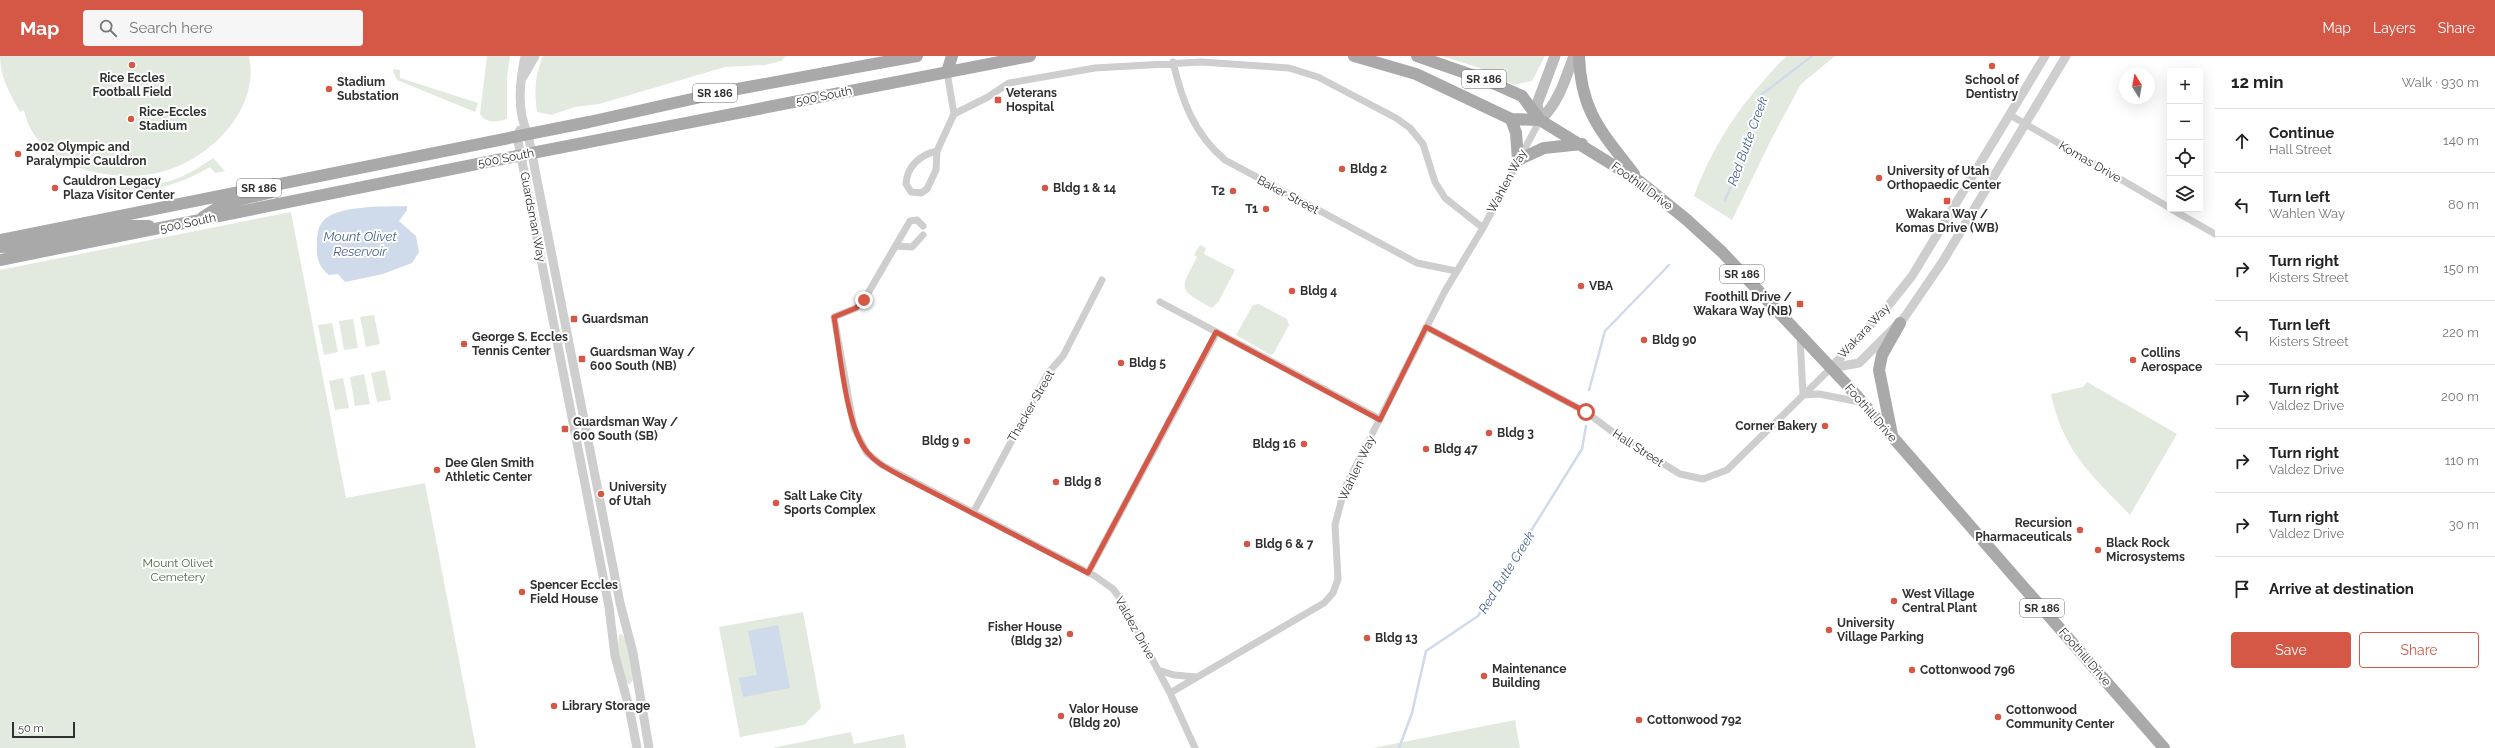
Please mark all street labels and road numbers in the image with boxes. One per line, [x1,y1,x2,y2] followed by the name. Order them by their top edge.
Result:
[1462,70,1506,88] road number: SR 186
[693,84,737,102] road number: SR 186
[795,84,853,108] street label: 500 South
[2056,139,2124,185] street label: Komas Drive
[477,146,535,170] street label: 500 South
[1484,146,1530,215] street label: Wahlen Way
[1609,159,1675,213] street label: Foothill Drive
[517,171,549,264] street label: Guardsman Way
[1255,173,1321,217] street label: Baker Street
[237,179,281,197] road number: SR 186
[159,210,217,236] street label: 500 South
[1720,265,1764,283] road number: SR 186
[1835,300,1893,361] street label: Wakara Way
[1005,368,1057,444] street label: Thacker Street
[1842,381,1900,445] street label: Foothill Drive
[1610,426,1666,470] street label: Hall Street
[1336,433,1378,503] street label: Wahlen Way
[1112,594,1158,662] street label: Valdez Drive
[2020,599,2064,617] road number: SR 186
[2056,625,2114,689] street label: Foothill Drive

